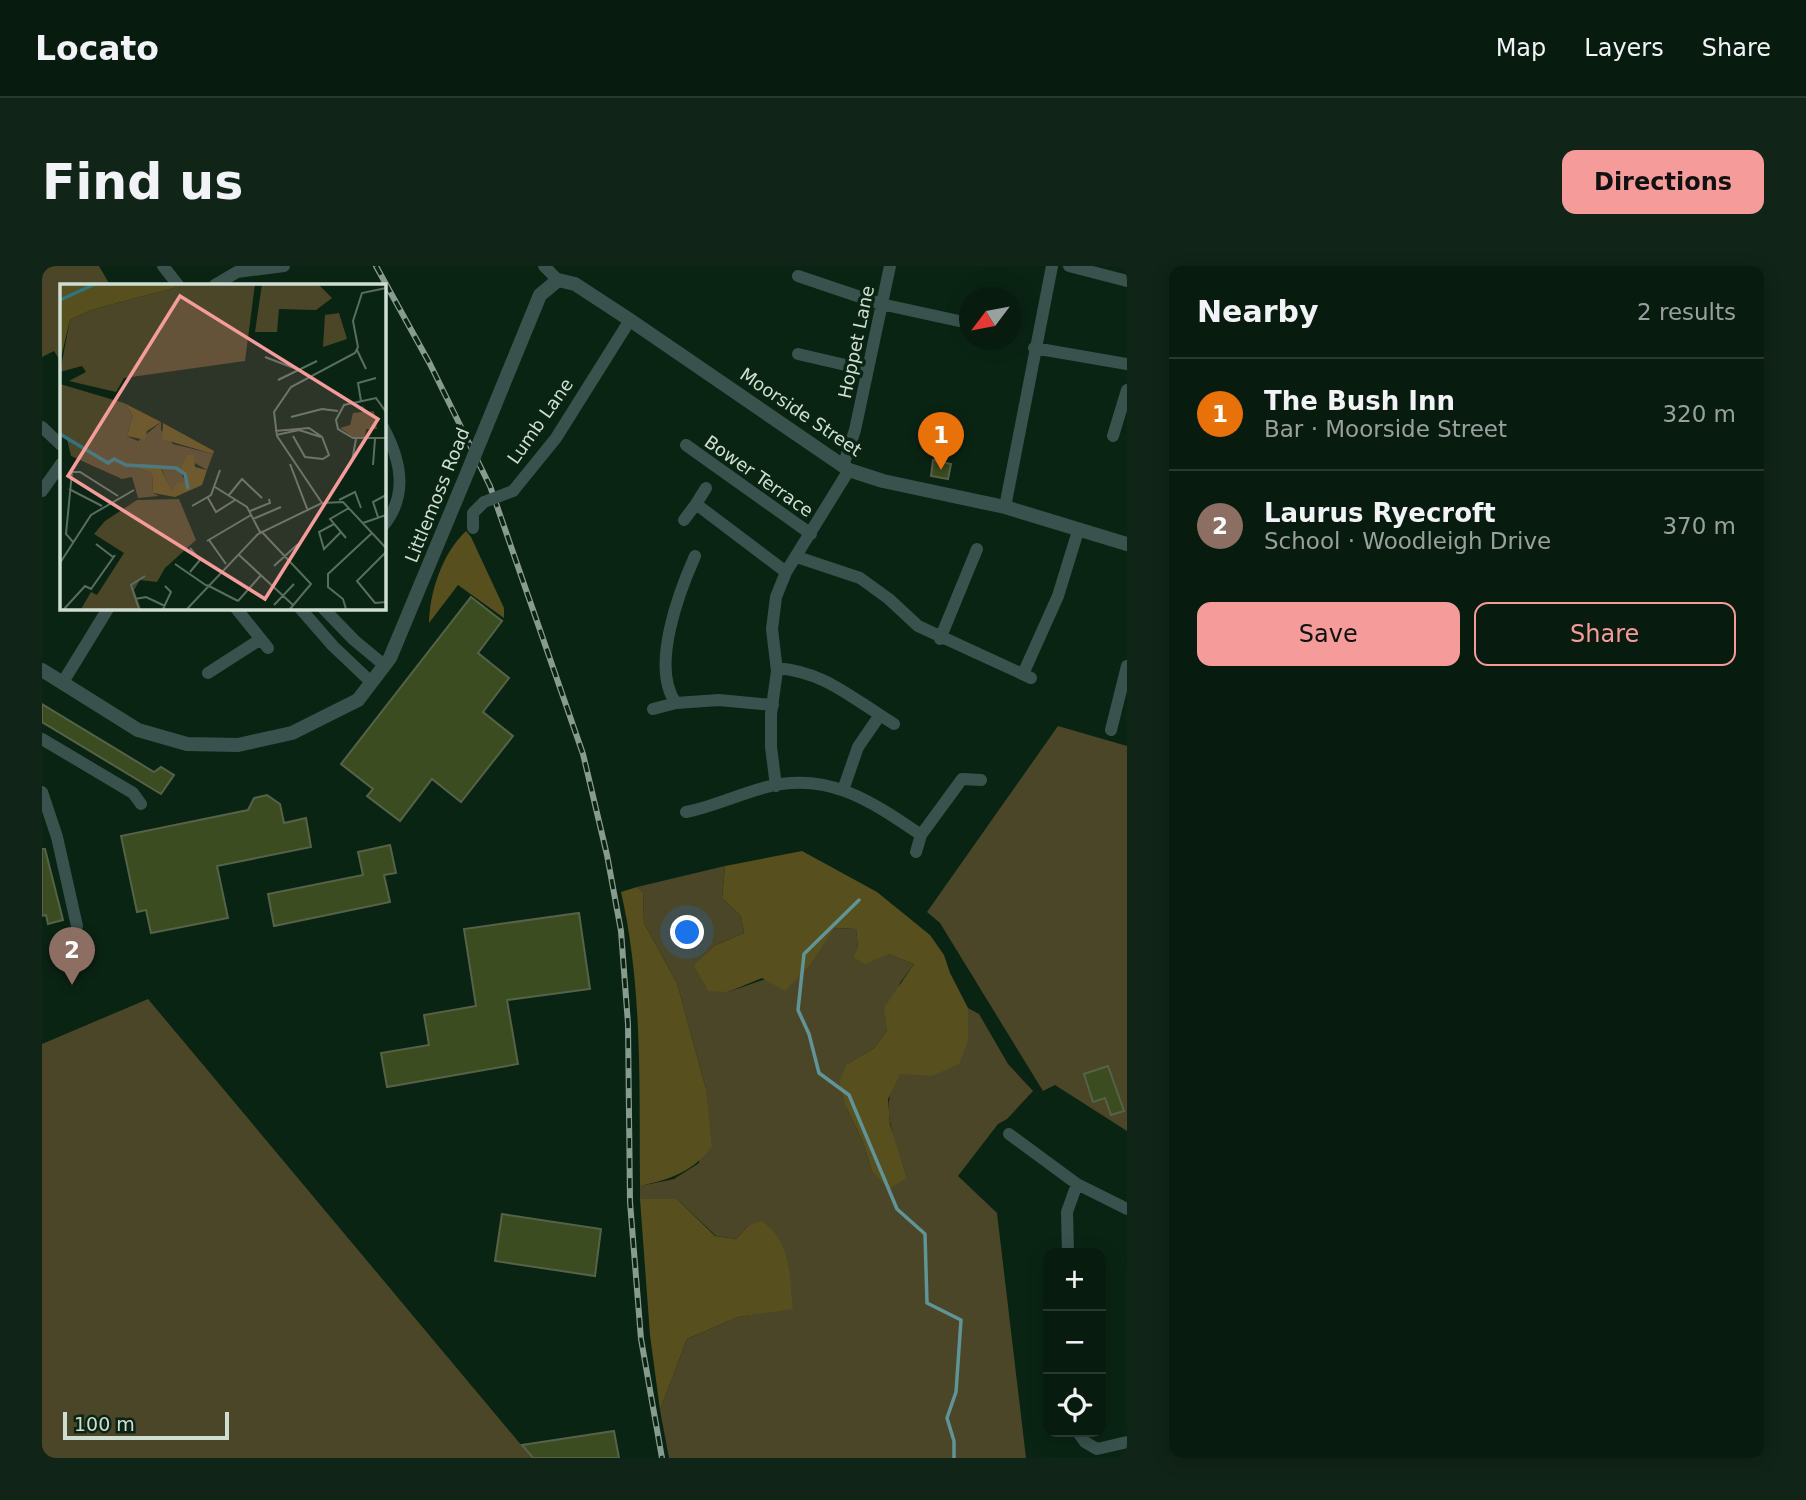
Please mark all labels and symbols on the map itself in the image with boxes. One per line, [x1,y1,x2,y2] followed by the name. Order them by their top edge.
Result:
[60,284,385,609] inset map
[834,284,878,400] street label: Hoppet Lane
[959,287,1022,350] north arrow
[736,364,866,460] street label: Moorside Street
[503,374,577,468] street label: Lumb Lane
[918,412,964,470] pin: 1
[400,425,474,565] street label: Littlemoss Road
[701,431,817,521] street label: Bower Terrace
[670,915,704,949] your location
[49,927,95,985] pin: 2
[63,1409,229,1441] scale bar

